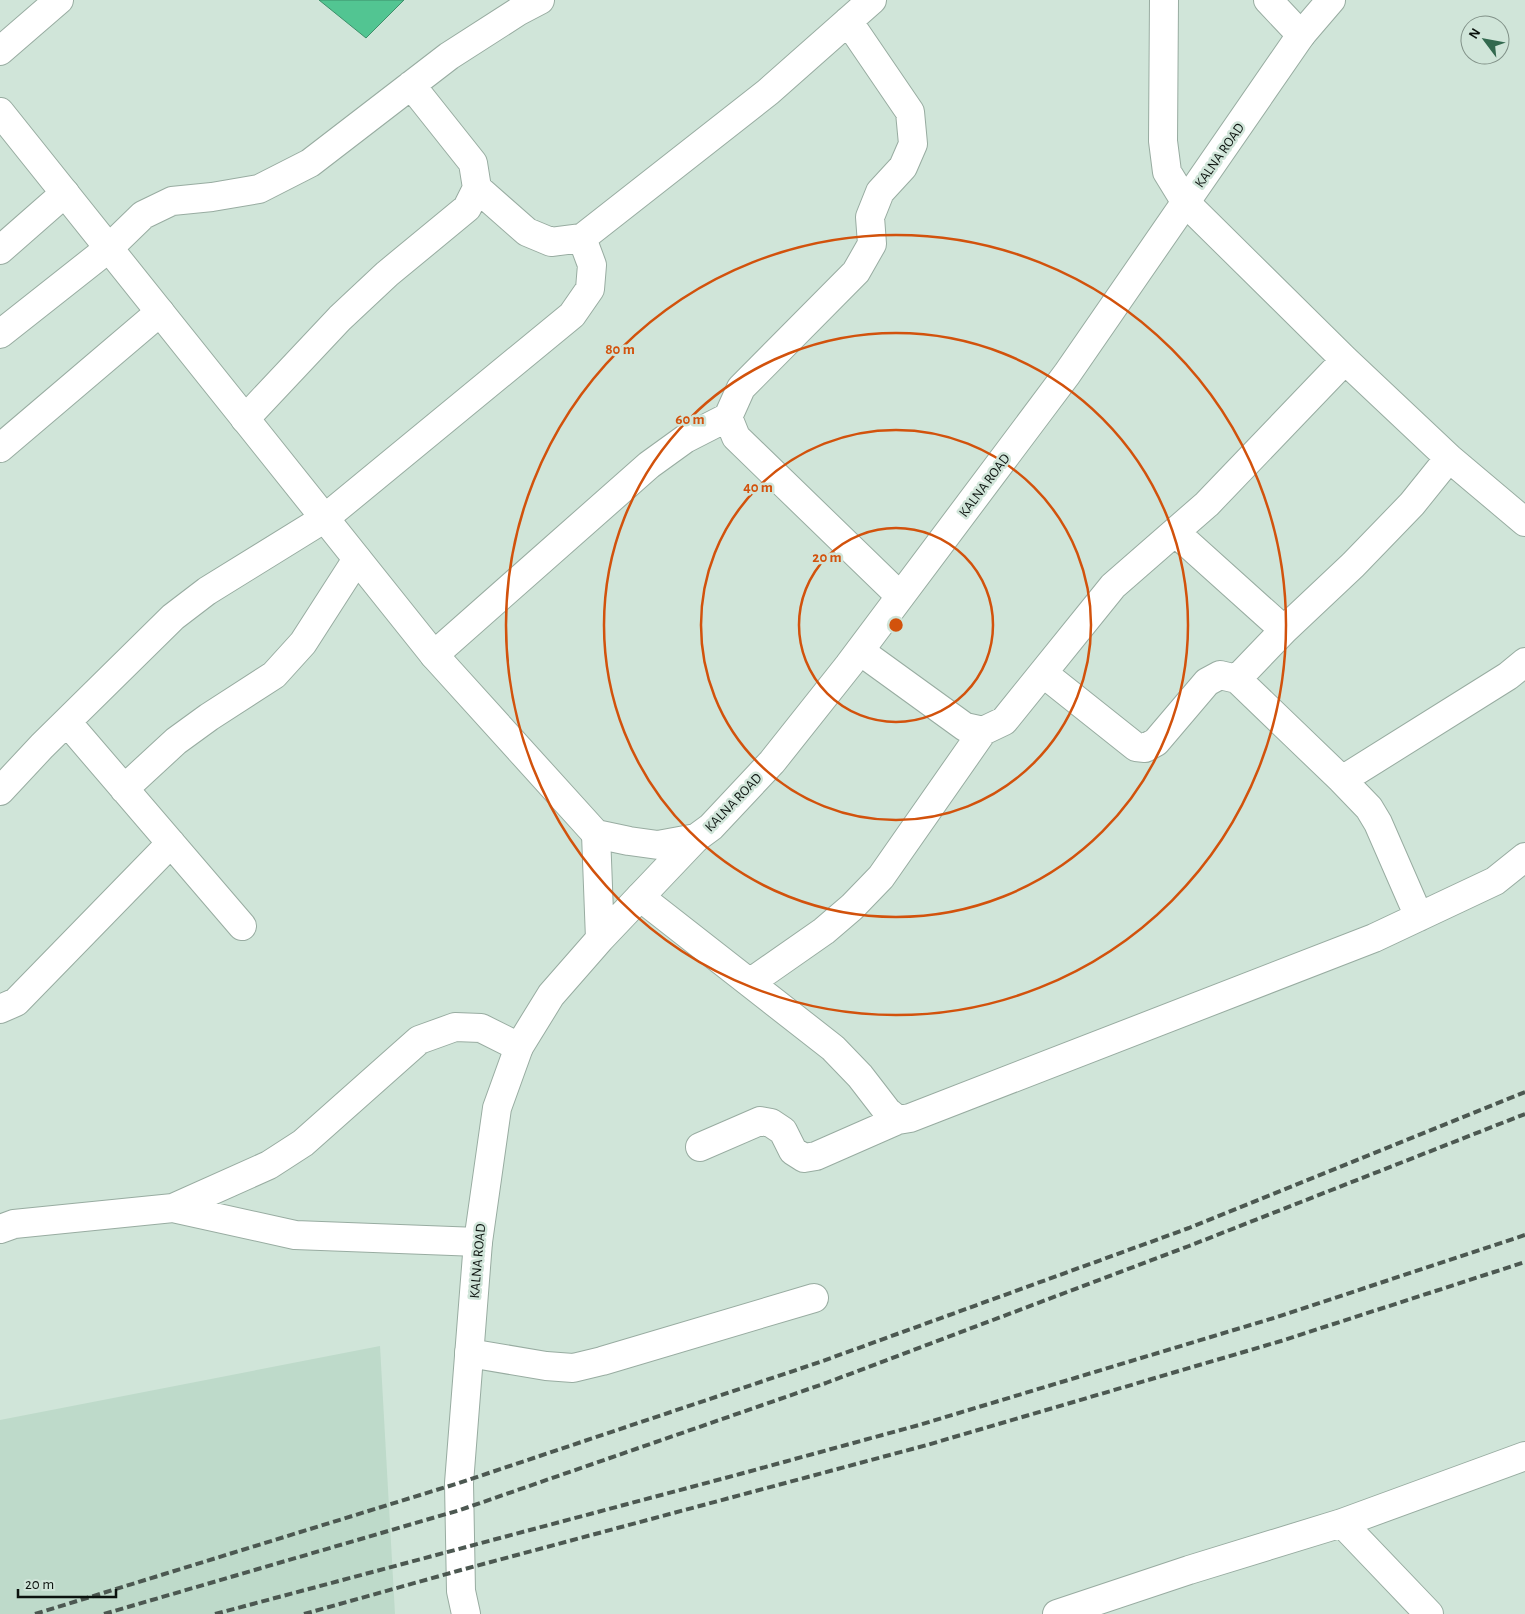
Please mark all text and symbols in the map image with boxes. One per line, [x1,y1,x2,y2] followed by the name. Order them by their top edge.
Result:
[1460,15,1510,65] north arrow
[1466,26,1483,41] text: N
[1193,121,1247,190] street label: KALNA ROAD
[605,342,635,357] text: 80 m
[675,412,705,427] text: 60 m
[957,451,1013,520] street label: KALNA ROAD
[743,480,773,495] text: 40 m
[812,550,842,565] text: 20 m
[887,616,905,634] centre of rings
[703,771,765,835] street label: KALNA ROAD
[468,1223,488,1299] street label: KALNA ROAD
[18,1566,115,1598] scale bar
[25,1577,54,1592] text: 20 m

